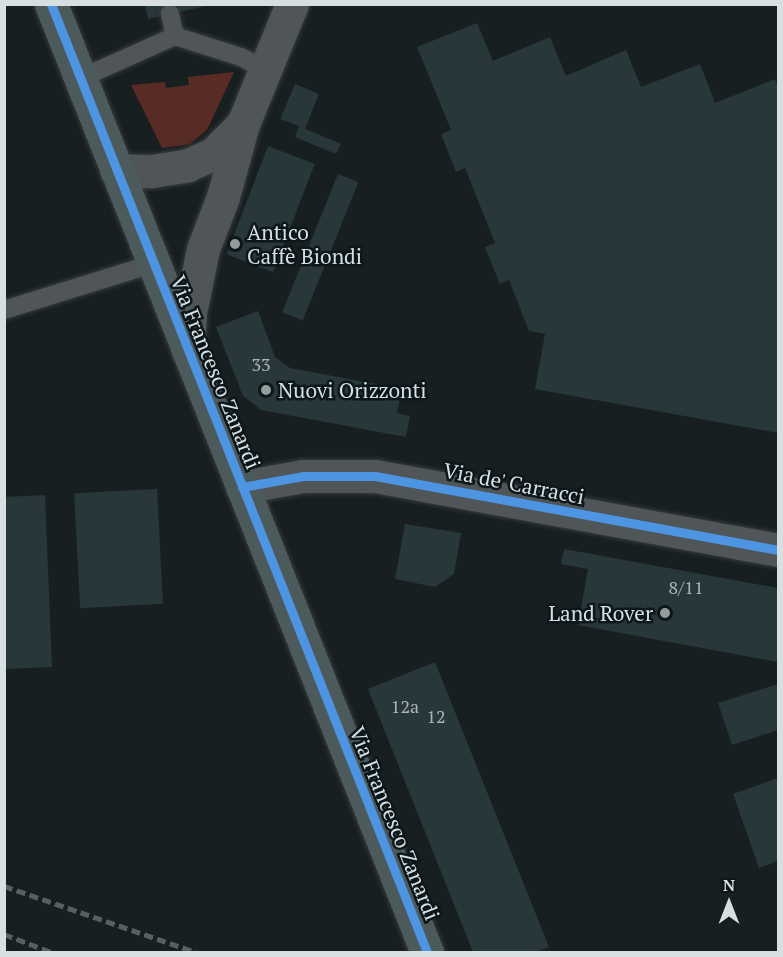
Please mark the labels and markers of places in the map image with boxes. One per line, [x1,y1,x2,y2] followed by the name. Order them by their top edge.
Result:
[247,219,362,269] place label: Antico Caffè Biondi
[228,237,242,251] marker: Antico Caffè Biondi
[278,377,427,403] place label: Nuovi Orizzonti
[259,383,273,397] marker: Nuovi Orizzonti
[549,600,653,626] place label: Land Rover
[658,606,672,620] marker: Land Rover

